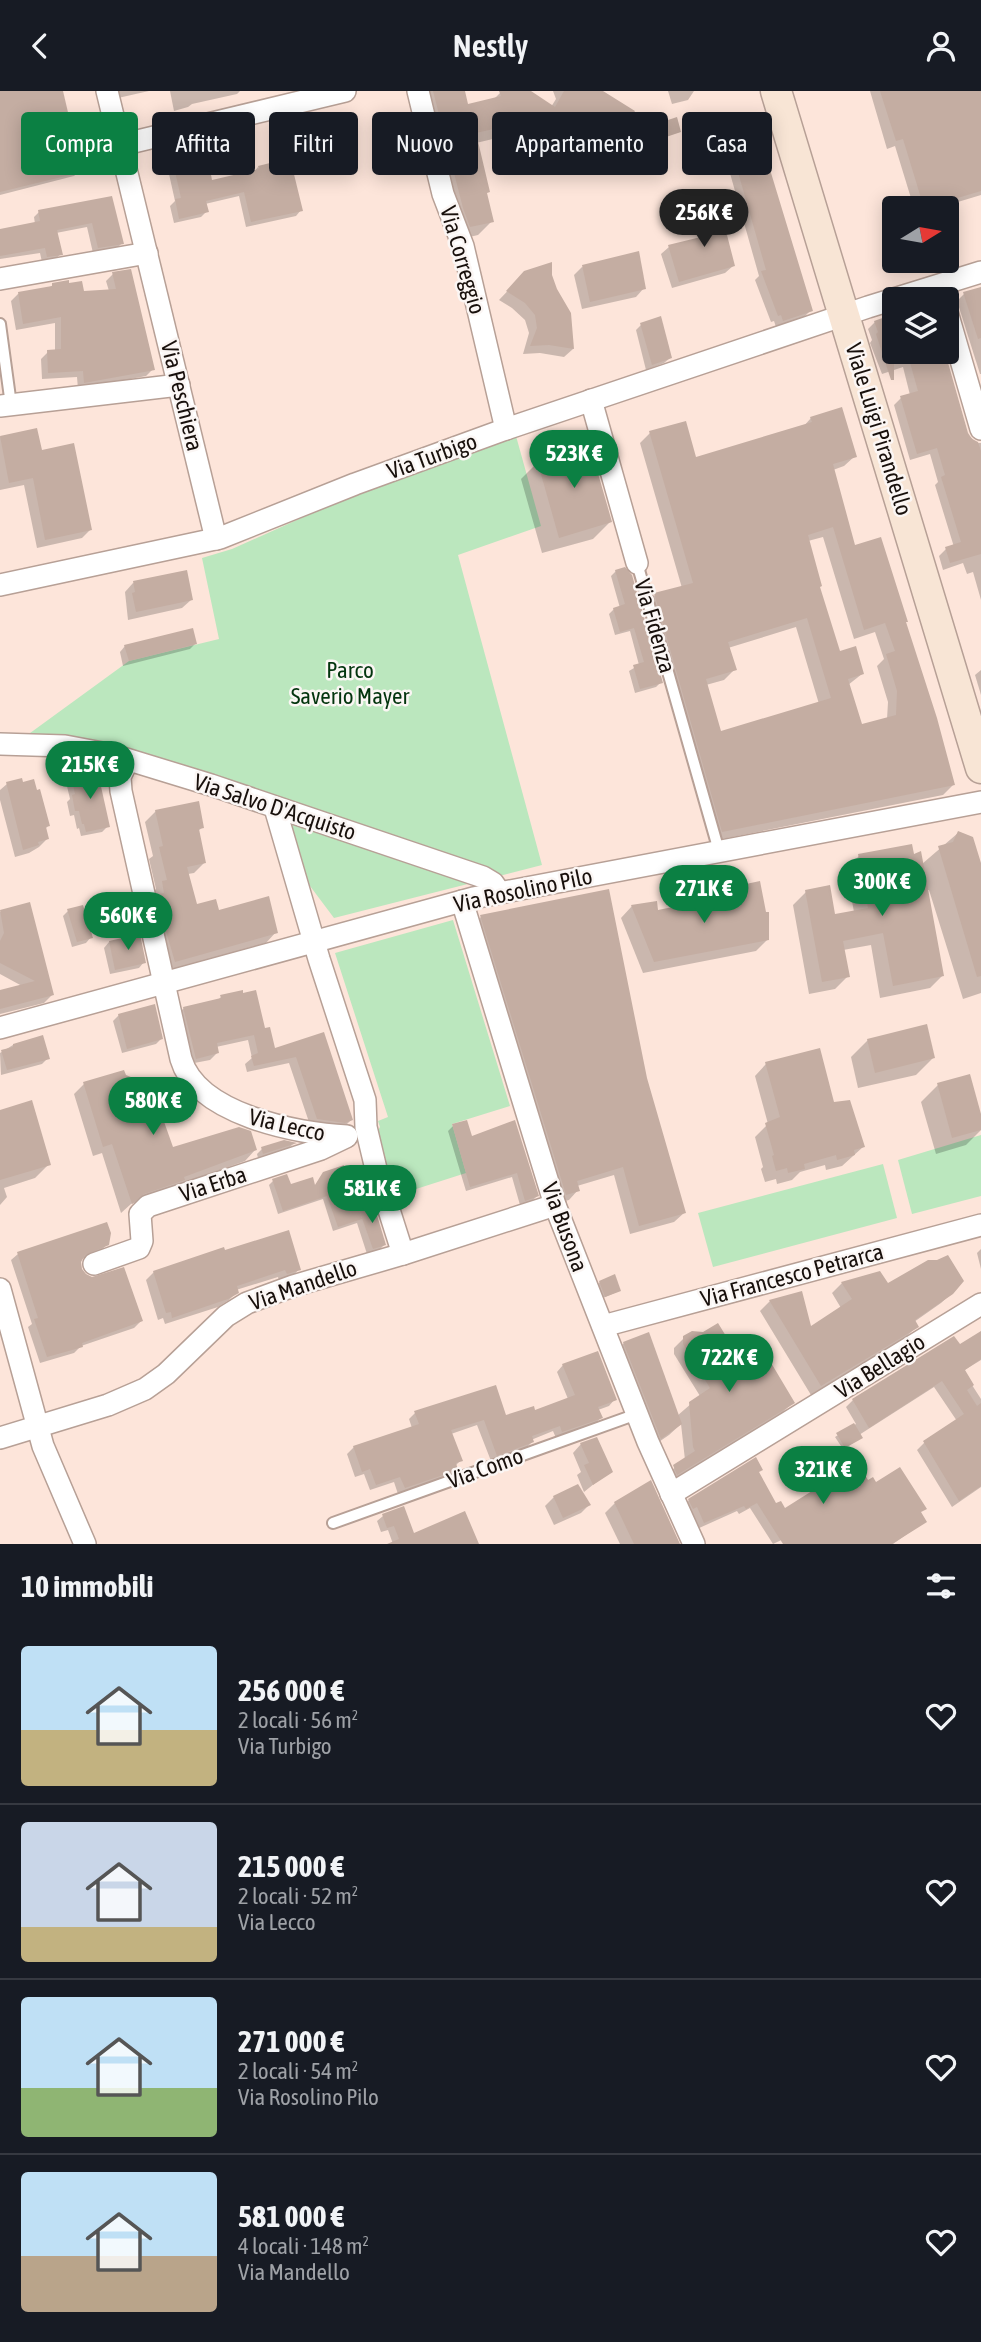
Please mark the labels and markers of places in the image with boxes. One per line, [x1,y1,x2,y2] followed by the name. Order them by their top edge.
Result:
[647,190,761,249] pin: 256K €
[517,431,631,490] pin: 523K €
[33,741,147,801] pin: 215K €
[825,859,939,918] pin: 300K €
[647,865,761,925] pin: 271K €
[71,893,185,952] pin: 560K €
[96,1077,210,1137] pin: 580K €
[315,1165,429,1225] pin: 581K €
[672,1335,786,1394] pin: 722K €
[766,1447,880,1506] pin: 321K €

